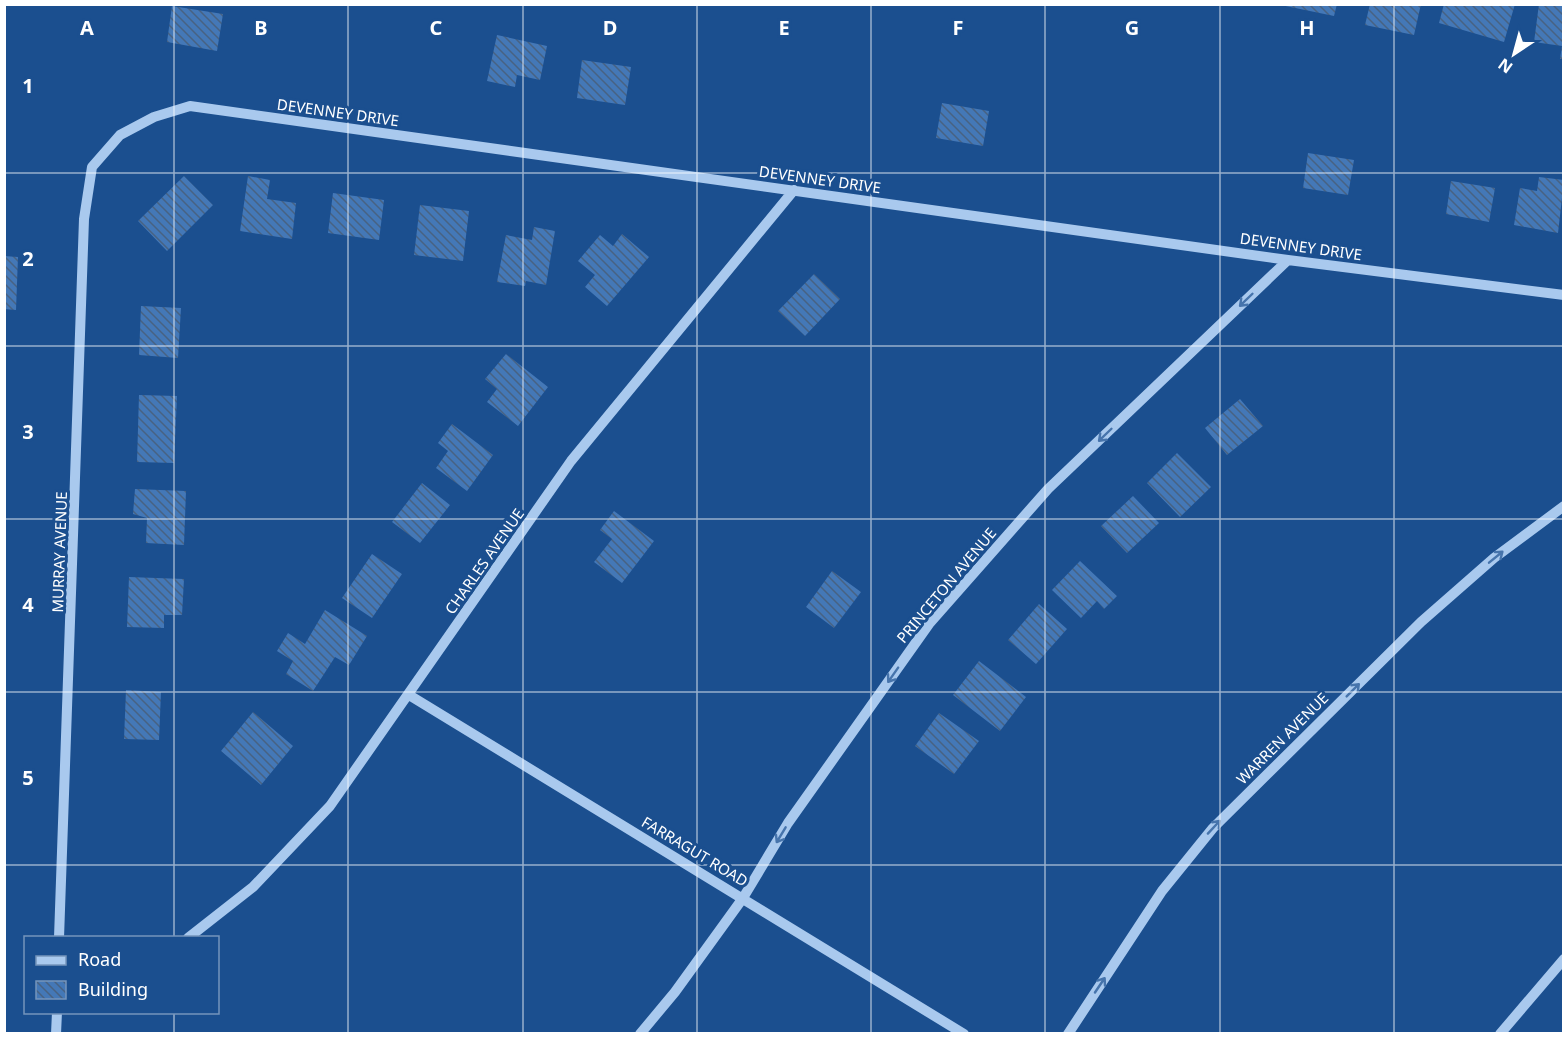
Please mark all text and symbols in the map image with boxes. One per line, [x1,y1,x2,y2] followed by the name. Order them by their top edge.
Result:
[80,14,94,41] text: A
[254,14,268,41] text: B
[430,14,443,41] text: C
[603,14,617,41] text: D
[778,14,790,41] text: E
[953,14,963,41] text: F
[1125,14,1139,41] text: G
[1299,14,1315,41] text: H
[1484,24,1544,84] north arrow
[1493,53,1517,79] text: N
[22,72,34,99] text: 1
[276,94,400,130] street label: DEVENNEY DRIVE
[758,161,882,197] street label: DEVENNEY DRIVE
[1239,228,1363,264] street label: DEVENNEY DRIVE
[22,245,34,272] text: 2
[1239,293,1254,307] one-way arrow
[22,418,34,445] text: 3
[1097,427,1112,442] one-way arrow
[47,491,71,613] street label: MURRAY AVENUE
[440,504,528,618] street label: CHARLES AVENUE
[892,523,1000,647] street label: PRINCETON AVENUE
[1488,551,1504,564] one-way arrow
[22,591,34,618] text: 4
[887,666,899,683] one-way arrow
[1345,682,1360,697] one-way arrow
[1232,688,1332,788] street label: WARREN AVENUE
[22,764,34,791] text: 5
[638,811,752,891] street label: FARRAGUT ROAD
[1207,820,1221,835] one-way arrow
[775,826,787,843] one-way arrow
[24,936,219,1014] legend
[78,947,121,971] text: Road
[78,977,148,1001] text: Building
[1094,977,1106,993] one-way arrow

